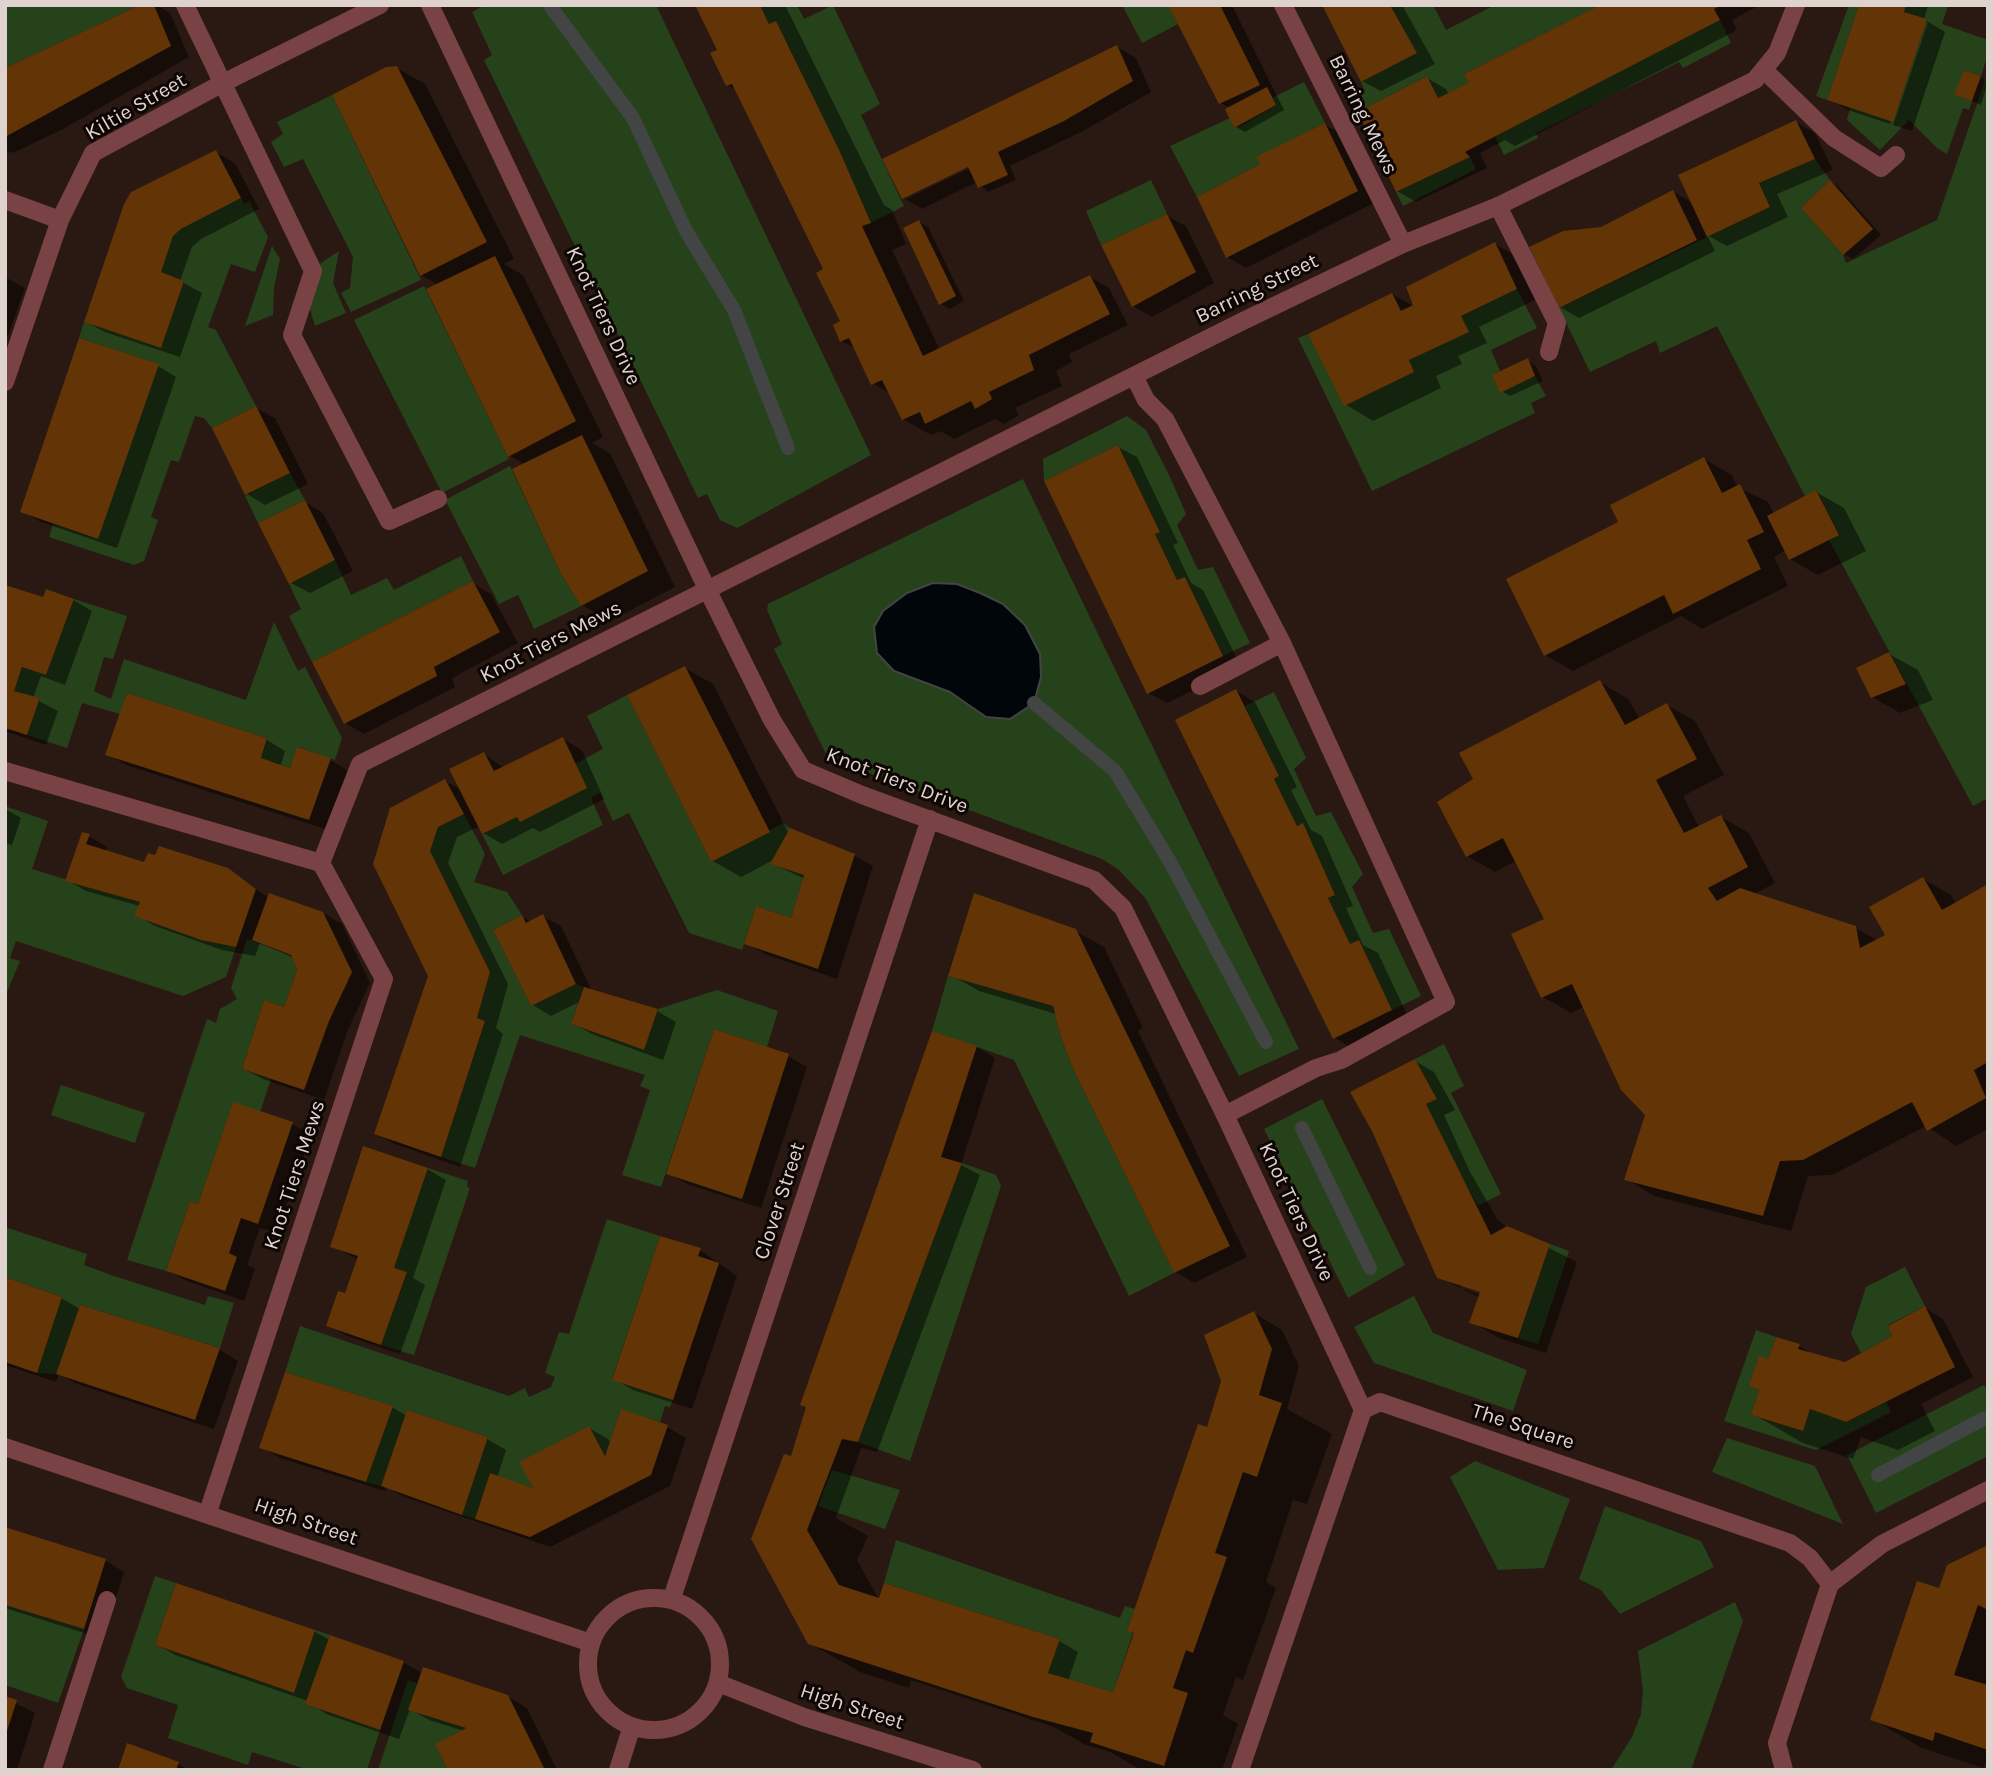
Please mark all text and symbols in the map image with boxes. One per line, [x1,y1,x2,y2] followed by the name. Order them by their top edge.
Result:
[1323,51,1403,179] street label: Barring Mews
[81,68,191,146] street label: Kiltie Street
[560,243,646,389] street label: Knot Tiers Drive
[1192,248,1322,330] street label: Barring Street
[476,595,626,689] street label: Knot Tiers Mews
[822,742,972,820] street label: Knot Tiers Drive
[259,1097,331,1253] street label: Knot Tiers Mews
[749,1139,811,1263] street label: Clover Street
[1253,1139,1339,1285] street label: Knot Tiers Drive
[1468,1399,1578,1455] street label: The Square
[251,1493,361,1551] street label: High Street
[797,1678,907,1736] street label: High Street

